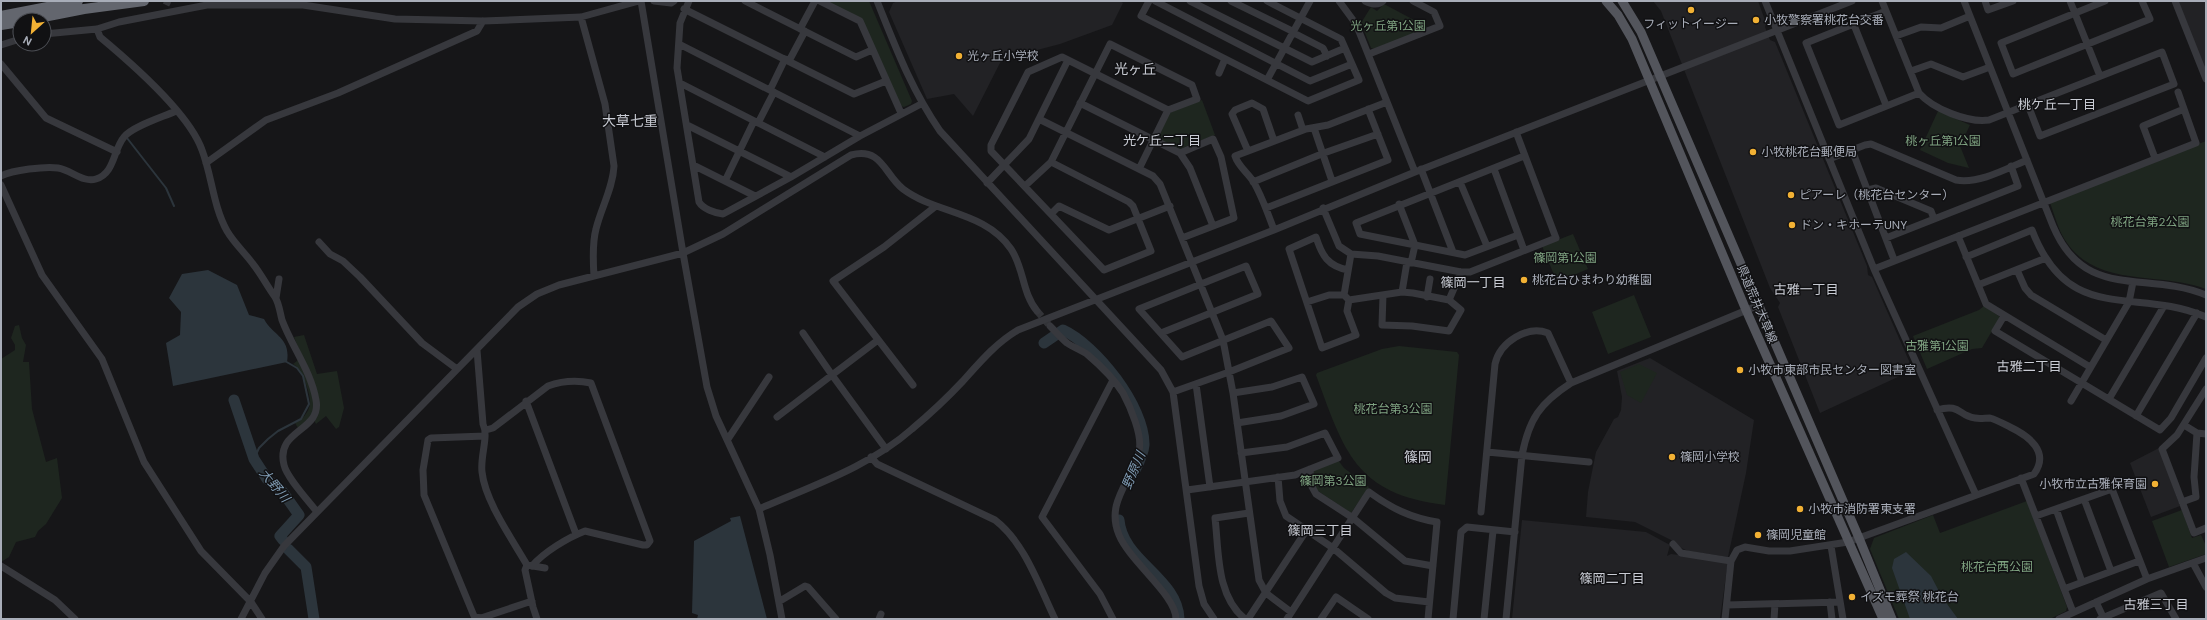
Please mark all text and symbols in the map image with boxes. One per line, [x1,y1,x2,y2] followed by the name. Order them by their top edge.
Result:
[1686,5,1696,15] marker: フィットイージー
[12,12,52,52] north arrow
[1764,12,1884,28] place label: 小牧警察署桃花台交番
[1751,15,1761,25] marker: 小牧警察署桃花台交番
[1643,16,1739,32] place label: フィットイージー
[1350,18,1426,34] park label: 光ヶ丘第1公園
[21,33,34,49] text: N
[967,48,1039,64] place label: 光ヶ丘小学校
[954,51,964,61] marker: 光ヶ丘小学校
[1114,60,1156,78] district label: 光ヶ丘
[2018,96,2096,113] district label: 桃ケ丘一丁目
[602,112,658,130] district label: 大草七重
[1123,132,1201,149] district label: 光ケ丘二丁目
[1905,133,1981,149] park label: 桃ヶ丘第1公園
[1761,144,1857,160] place label: 小牧桃花台郵便局
[1748,147,1758,157] marker: 小牧桃花台郵便局
[1799,187,1954,203] place label: ピアーレ（桃花台センター）
[1786,190,1796,200] marker: ピアーレ（桃花台センター）
[2111,214,2189,230] park label: 桃花台第2公園
[1800,217,1907,233] place label: ドン・キホーテUNY
[1787,220,1797,230] marker: ドン・キホーテUNY
[1533,250,1597,266] park label: 篠岡第1公園
[1733,262,1781,346] street label: 県道荒井大草線
[1532,272,1652,288] place label: 桃花台ひまわり幼稚園
[1440,274,1506,291] district label: 篠岡一丁目
[1519,275,1529,285] marker: 桃花台ひまわり幼稚園
[1773,281,1839,298] district label: 古雅一丁目
[1905,338,1969,354] park label: 古雅第1公園
[1996,358,2062,375] district label: 古雅二丁目
[1748,362,1916,378] place label: 小牧市東部市民センター図書室
[1735,365,1745,375] marker: 小牧市東部市民センター図書室
[1353,401,1433,417] park label: 桃花台第3公園
[1118,447,1150,491] water label: 野原川
[1404,448,1432,466] district label: 篠岡
[1680,449,1740,465] place label: 篠岡小学校
[1667,452,1677,462] marker: 篠岡小学校
[256,465,295,507] water label: 大野川
[1299,473,1367,489] park label: 篠岡第3公園
[2039,476,2147,492] place label: 小牧市立古雅保育園
[2150,479,2160,489] marker: 小牧市立古雅保育園
[1808,501,1916,517] place label: 小牧市消防署東支署
[1795,504,1805,514] marker: 小牧市消防署東支署
[1287,522,1353,539] district label: 篠岡三丁目
[1766,527,1826,543] place label: 篠岡児童館
[1753,530,1763,540] marker: 篠岡児童館
[1961,559,2033,575] park label: 桃花台西公園
[1579,570,1645,587] district label: 篠岡二丁目
[1860,589,1959,605] place label: イズモ葬祭 桃花台
[1847,592,1857,602] marker: イズモ葬祭 桃花台
[2123,596,2189,613] district label: 古雅三丁目

